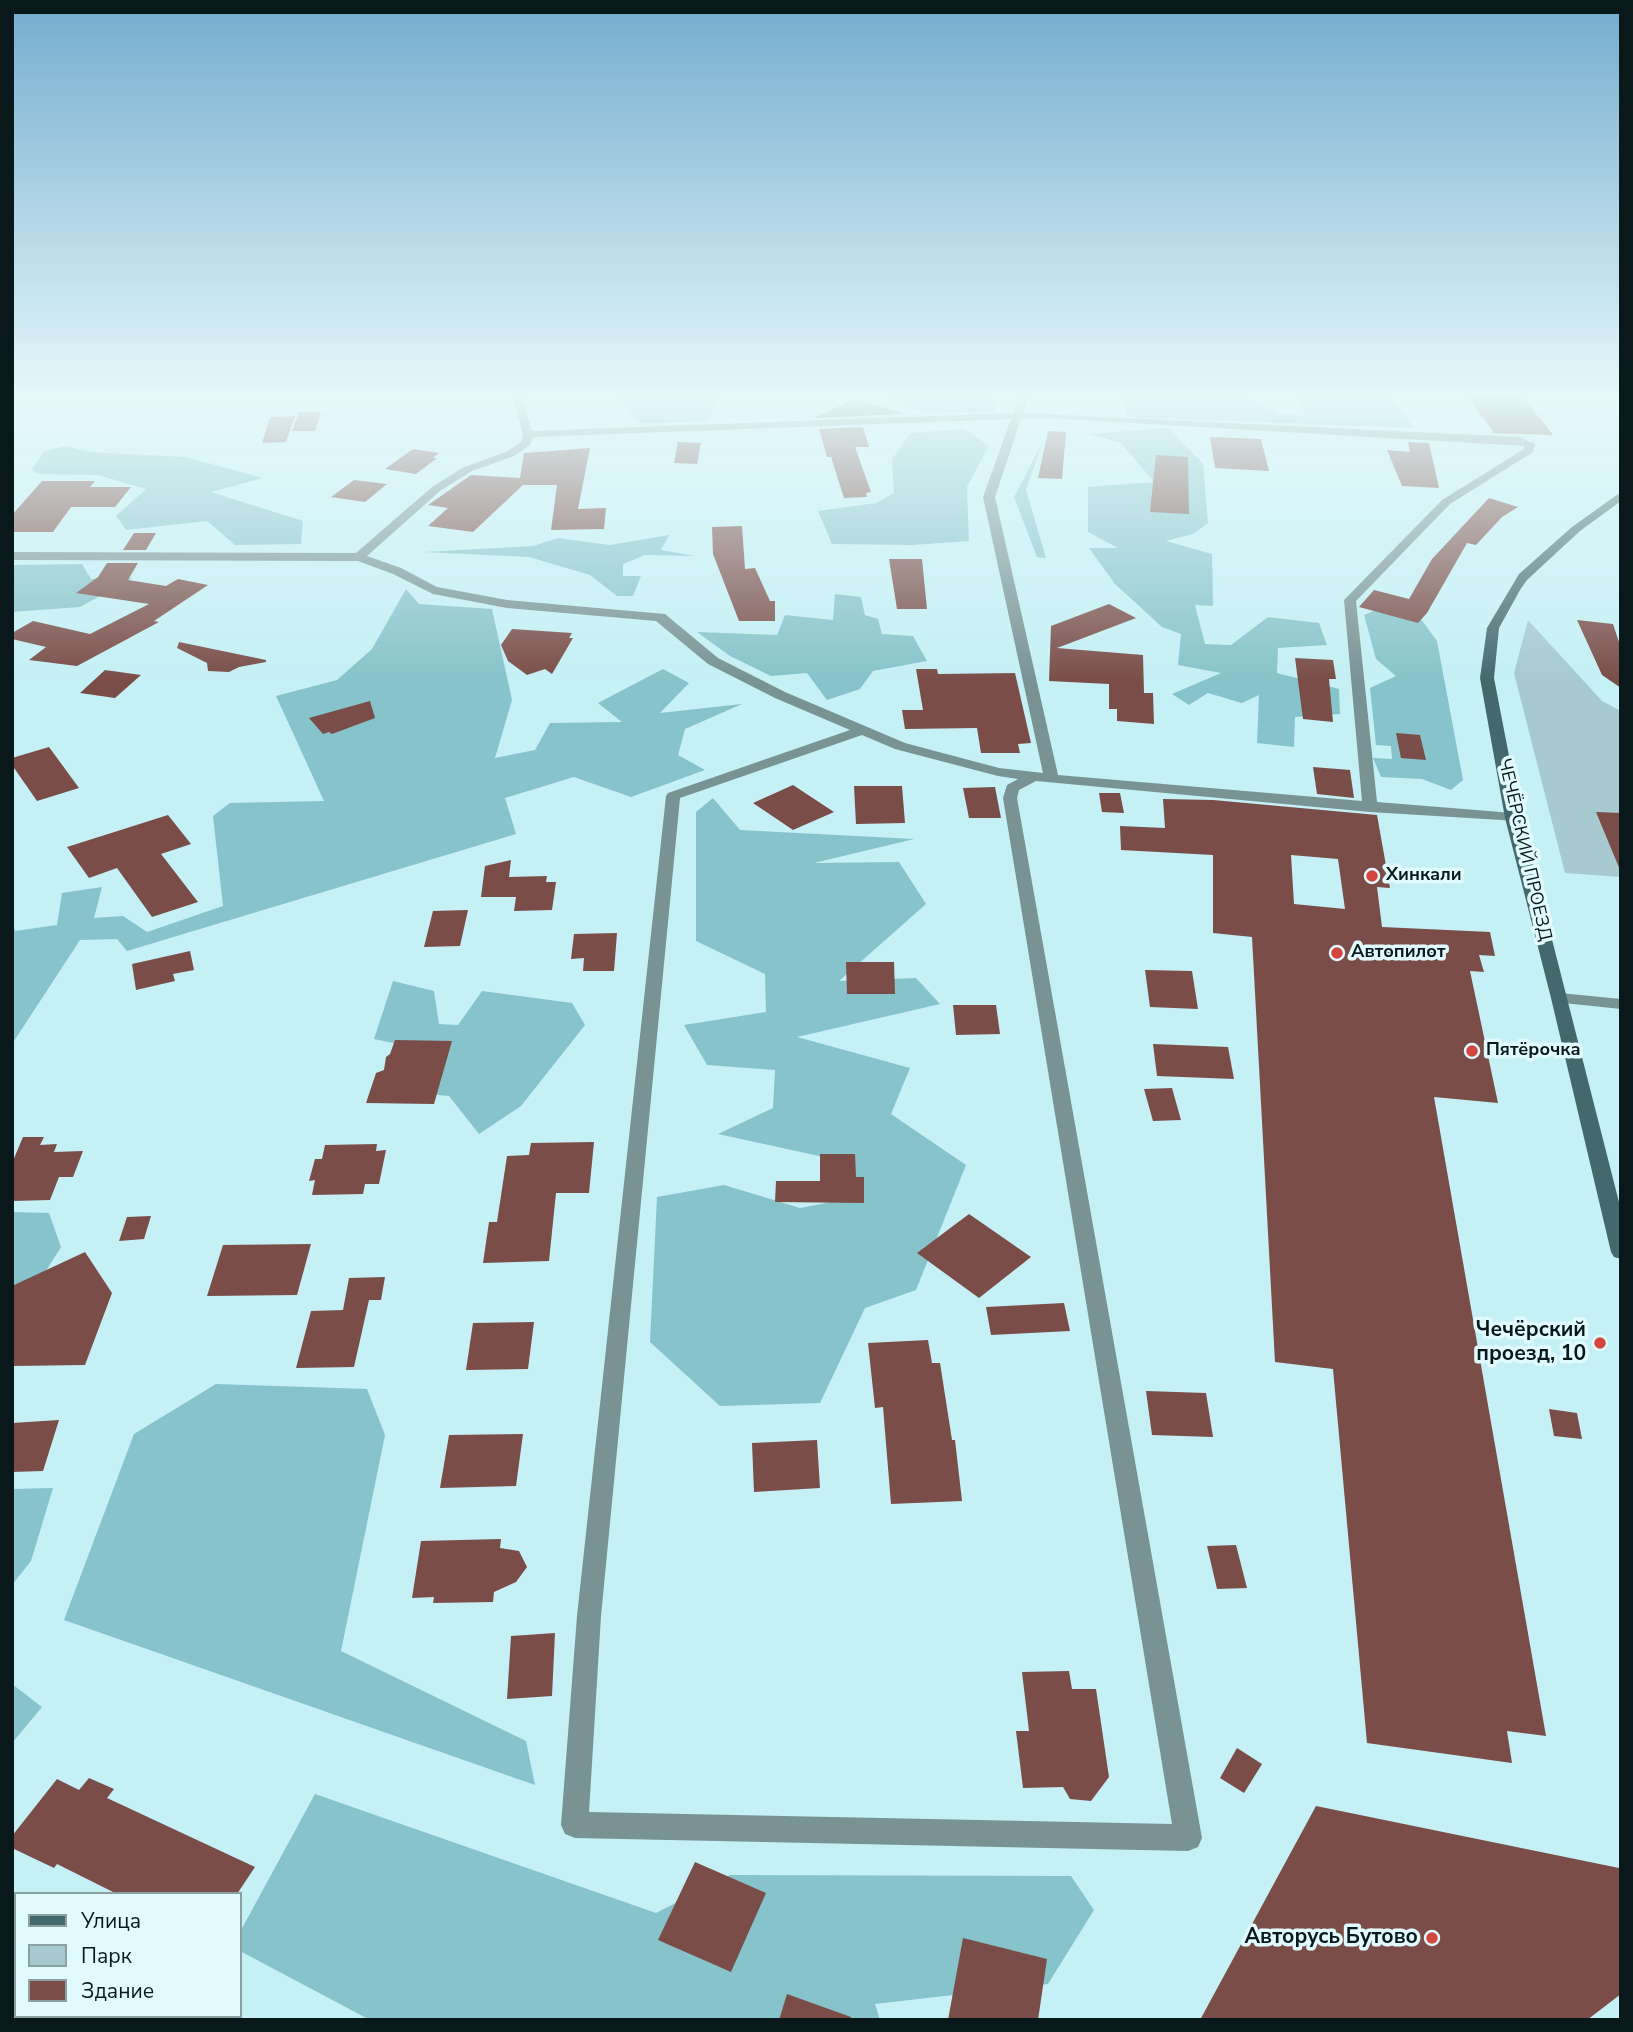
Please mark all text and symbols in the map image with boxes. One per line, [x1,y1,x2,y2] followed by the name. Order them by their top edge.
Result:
[1493,757,1555,943] street label: ЧЕЧЁРСКИЙ ПРОЕЗД
[1386,865,1462,887] place label: Хинкали
[1364,868,1380,884] marker: Хинкали
[1351,942,1445,964] place label: Автопилот
[1329,945,1345,961] marker: Автопилот
[1486,1040,1580,1062] place label: Пятёрочка
[1464,1043,1480,1059] marker: Пятёрочка
[1476,1318,1586,1368] place label: Чечёрский проезд, 10
[1592,1335,1608,1351] marker: Чечёрский проезд, 10
[14,1892,242,2018] legend
[81,1907,141,1935] text: Улица
[1244,1925,1418,1951] place label: Авторусь Бутово
[1424,1930,1440,1946] marker: Авторусь Бутово
[81,1942,132,1970] text: Парк
[81,1977,154,2005] text: Здание

